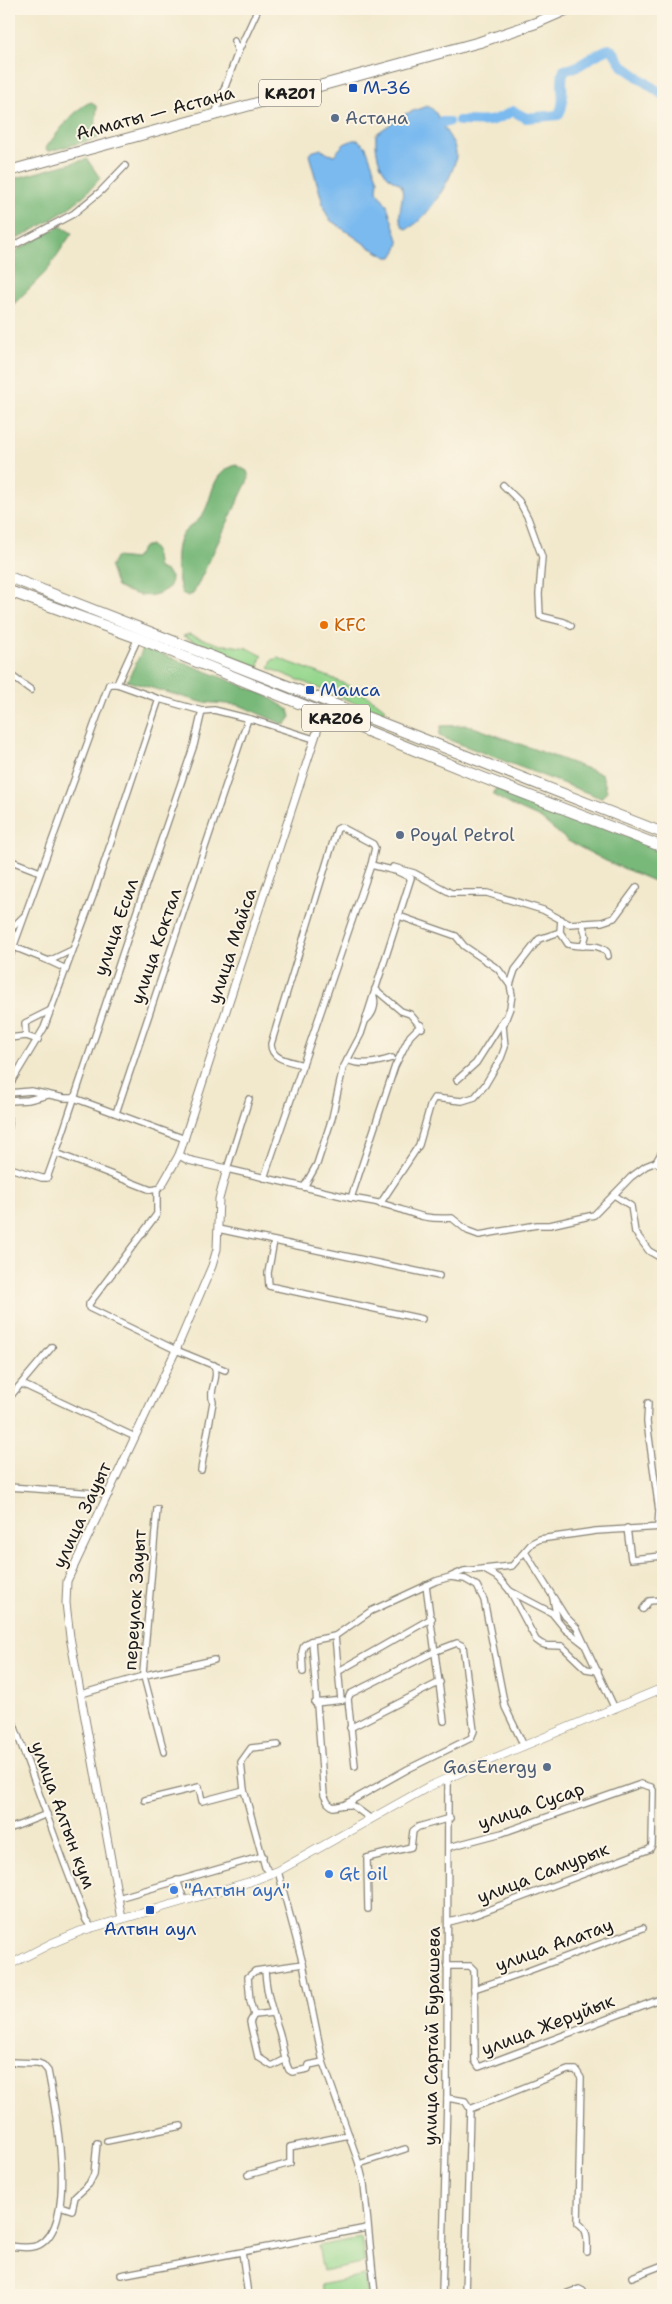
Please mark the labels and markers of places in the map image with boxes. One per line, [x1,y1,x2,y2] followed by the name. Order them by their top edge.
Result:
[363,76,411,100] place label: М-36
[347,82,359,94] marker: М-36
[345,106,408,130] place label: Астана
[329,112,341,124] marker: Астана
[334,613,366,637] place label: KFC
[318,619,330,631] marker: KFC
[320,678,380,702] place label: Маиса
[304,684,316,696] marker: Маиса
[410,823,515,847] place label: Poyal Petrol
[394,829,406,841] marker: Poyal Petrol
[443,1755,537,1779] place label: GasEnergy
[541,1761,553,1773] marker: GasEnergy
[339,1862,388,1886] place label: Gt oil
[323,1868,335,1880] marker: Gt oil
[184,1878,290,1902] place label: "Алтын аул"
[168,1884,180,1896] marker: "Алтын аул"
[144,1904,156,1916] marker: Алтын аул
[104,1917,196,1941] place label: Алтын аул

